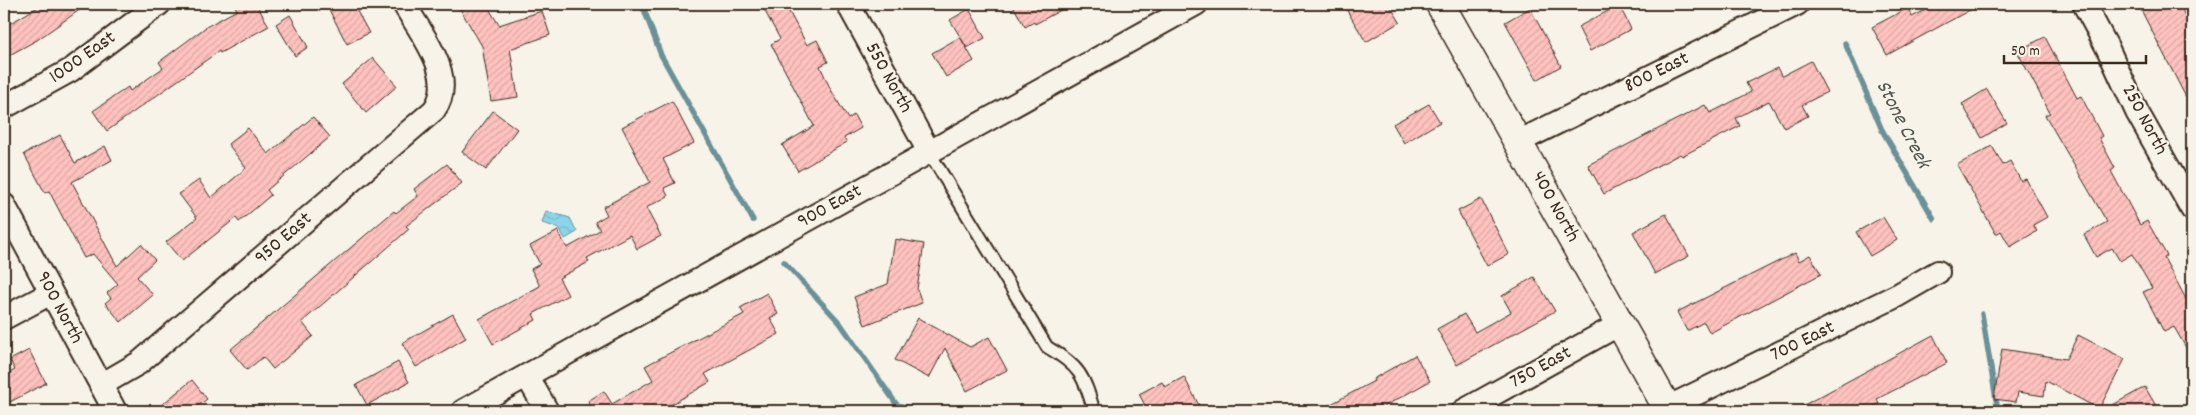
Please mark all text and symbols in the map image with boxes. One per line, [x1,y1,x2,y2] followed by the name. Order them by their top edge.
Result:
[44,25,122,91] street label: 1000 East
[2004,32,2146,64] scale bar
[857,38,919,118] street label: 550 North
[2011,41,2040,63] text: 50 m
[1620,45,1694,101] street label: 800 East
[1867,76,1938,176] water label: Stone Creek
[2114,80,2174,160] street label: 250 North
[1524,166,1586,248] street label: 400 North
[793,178,867,236] street label: 900 East
[249,206,319,272] street label: 950 East
[28,267,90,349] street label: 900 North
[1766,314,1840,370] street label: 700 East
[1505,340,1577,396] street label: 750 East

